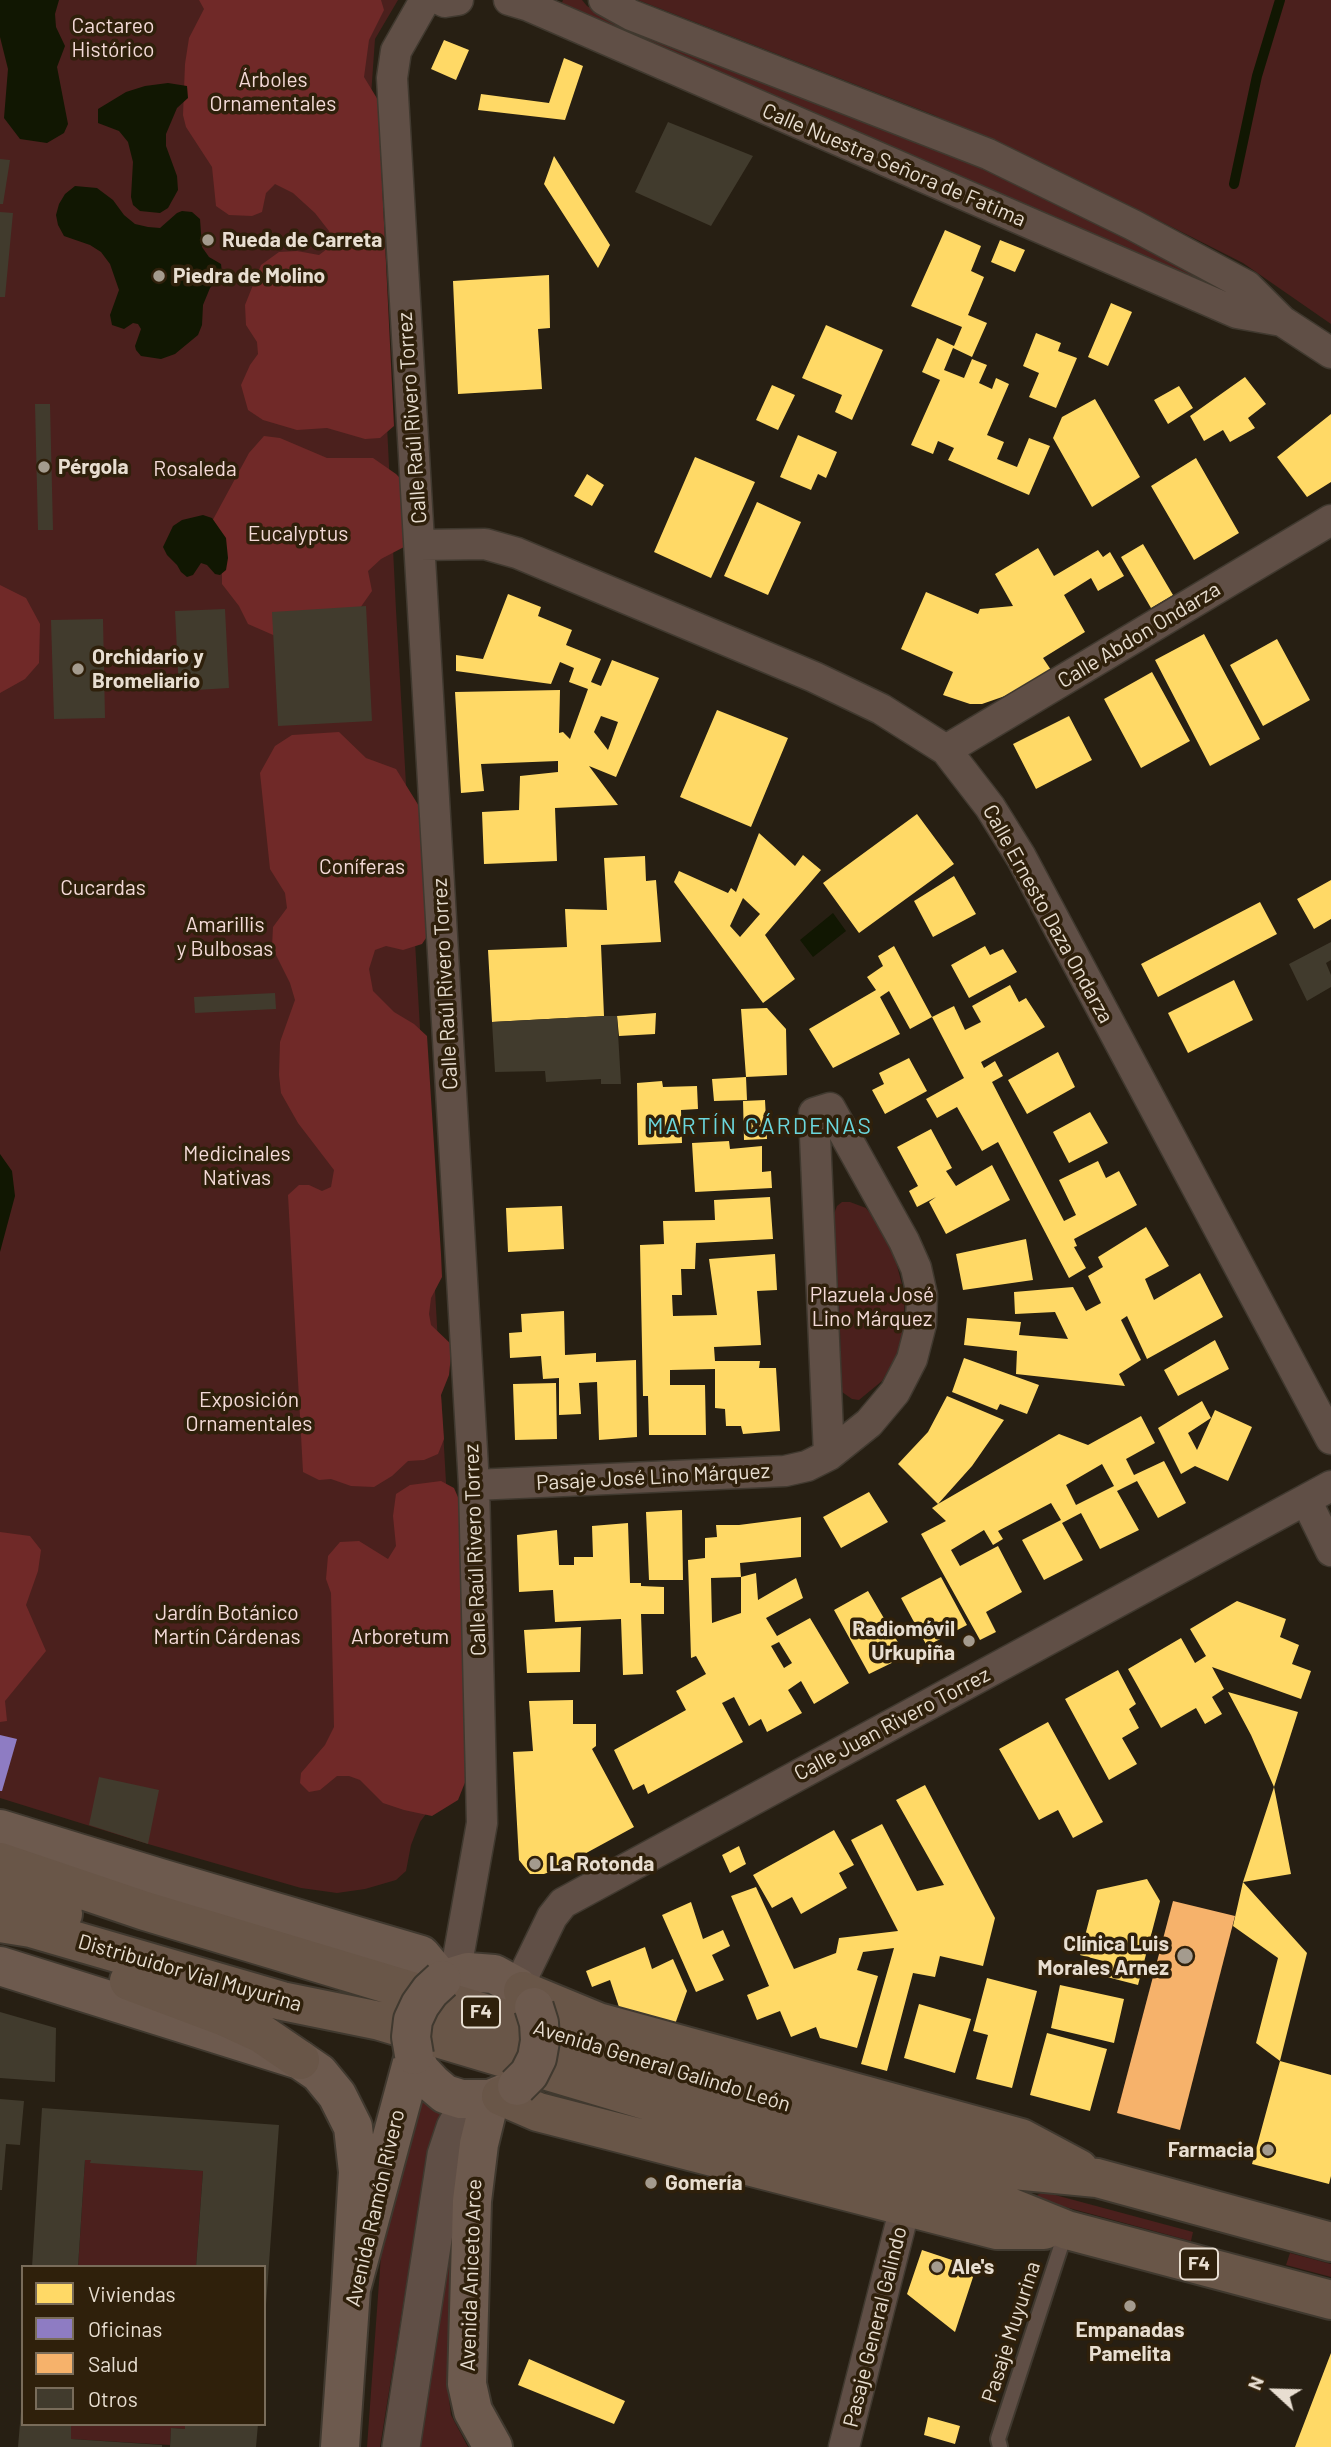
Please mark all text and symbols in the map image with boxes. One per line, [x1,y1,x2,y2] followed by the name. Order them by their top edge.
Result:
[71,13,155,63] park label: Cactareo Histórico
[210,67,336,117] park label: Árboles Ornamentales
[758,98,1030,232] street label: Calle Nuestra Señora de Fatima
[222,227,382,253] place label: Rueda de Carreta
[200,232,216,248] marker: Rueda de Carreta
[173,263,325,289] place label: Piedra de Molino
[151,268,167,284] marker: Piedra de Molino
[392,311,432,525] street label: Calle Raúl Rivero Torrez
[58,454,128,480] place label: Pérgola
[153,456,237,482] park label: Rosaleda
[36,459,52,475] marker: Pérgola
[248,521,348,547] park label: Eucalyptus
[1053,577,1225,693] street label: Calle Abdon Ondarza
[92,644,204,694] place label: Orchidario y Bromeliario
[70,661,86,677] marker: Orchidario y Bromeliario
[977,800,1119,1028] street label: Calle Ernesto Daza Ondarza
[319,854,405,880] park label: Coníferas
[60,875,146,901] park label: Cucardas
[427,877,463,1091] street label: Calle Raúl Rivero Torrez
[177,912,273,962] park label: Amarillis y Bulbosas
[649,1112,871,1140] district label: MARTÍN CÁRDENAS
[183,1141,291,1191] park label: Medicinales Nativas
[810,1282,934,1332] park label: Plazuela José Lino Márquez
[186,1387,312,1437] park label: Exposición Ornamentales
[459,1444,491,1656] street label: Calle Raúl Rivero Torrez
[535,1458,771,1496] street label: Pasaje José Lino Márquez
[154,1600,300,1650] park label: Jardín Botánico Martín Cárdenas
[852,1616,955,1666] place label: Radiomóvil Urkupiña
[351,1624,449,1650] park label: Arboretum
[961,1633,977,1649] marker: Radiomóvil Urkupiña
[790,1662,994,1786] street label: Calle Juan Rivero Torrez
[549,1851,654,1877] place label: La Rotonda
[527,1856,543,1872] marker: La Rotonda
[75,1929,305,2017] street label: Distribuidor Vial Muyurina
[1037,1931,1169,1981] place label: Clínica Luis Morales Arnez
[1175,1946,1195,1966] marker: Clínica Luis Morales Arnez
[462,1996,500,2028] road number: F4
[530,2015,794,2117] street label: Avenida General Galindo León
[340,2107,410,2309] street label: Avenida Ramón Rivero
[1168,2137,1254,2163] place label: Farmacia
[1260,2142,1276,2158] marker: Farmacia
[665,2170,743,2196] place label: Gomería
[643,2175,659,2191] marker: Gomería
[455,2178,487,2372] street label: Avenida Aniceto Arce
[838,2224,912,2430] street label: Pasaje General Galindo
[1180,2248,1218,2280] road number: F4
[951,2254,994,2280] place label: Ale's
[976,2258,1046,2406] street label: Pasaje Muyurina
[929,2259,945,2275] marker: Ale's
[21,2265,266,2426] legend
[88,2281,176,2306] text: Viviendas
[1122,2298,1138,2314] marker: Empanadas Pamelita
[88,2316,162,2341] text: Oficinas
[1076,2317,1184,2367] place label: Empanadas Pamelita
[88,2351,139,2376] text: Salud
[1240,2356,1310,2426] north arrow
[1242,2373,1268,2393] text: N
[88,2386,138,2411] text: Otros

